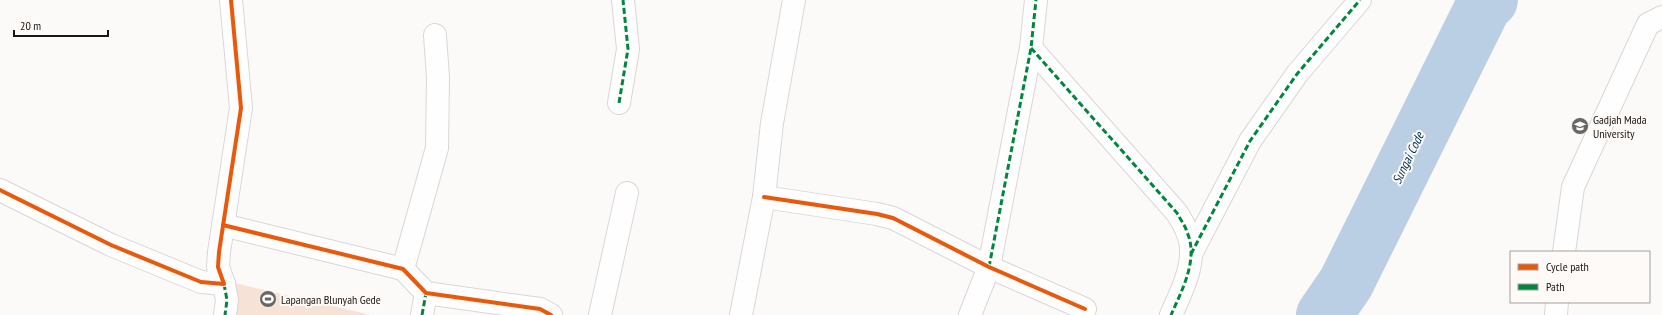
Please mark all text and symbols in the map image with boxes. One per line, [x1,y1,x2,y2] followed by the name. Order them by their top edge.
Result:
[14,12,108,38] scale bar
[20,18,41,33] text: 20 m
[1593,112,1647,141] place label: Gadjah Mada University
[1570,116,1590,136] school or university icon: Gadjah Mada University
[1388,128,1429,187] water label: Sungai Code
[1510,251,1650,303] legend
[1546,259,1589,274] text: Cycle path
[1546,279,1564,294] text: Path
[258,289,278,309] sports icon: Lapangan Blunyah Gede
[281,292,381,307] place label: Lapangan Blunyah Gede

